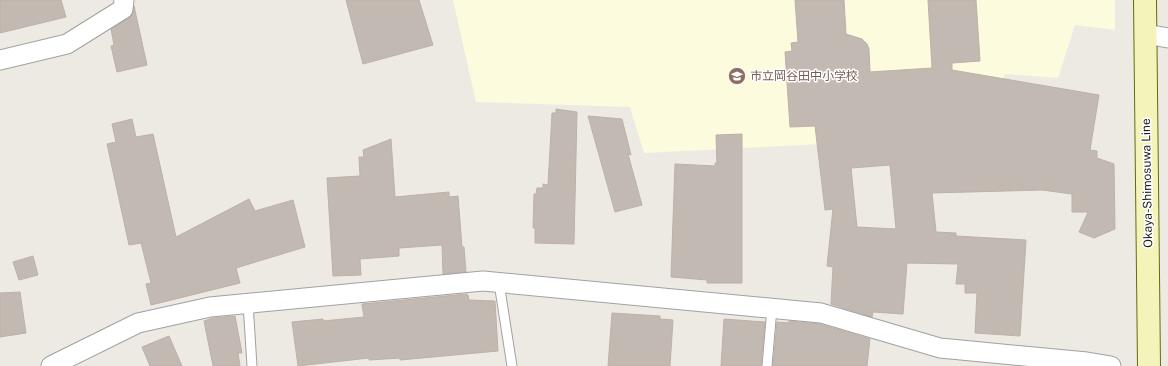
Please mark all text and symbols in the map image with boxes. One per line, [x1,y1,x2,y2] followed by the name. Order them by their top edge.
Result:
[727,66,747,86] school or university icon: 市立岡谷田中小学校
[750,69,858,83] place label: 市立岡谷田中小学校
[1139,118,1155,248] street label: Okaya-Shimosuwa Line

